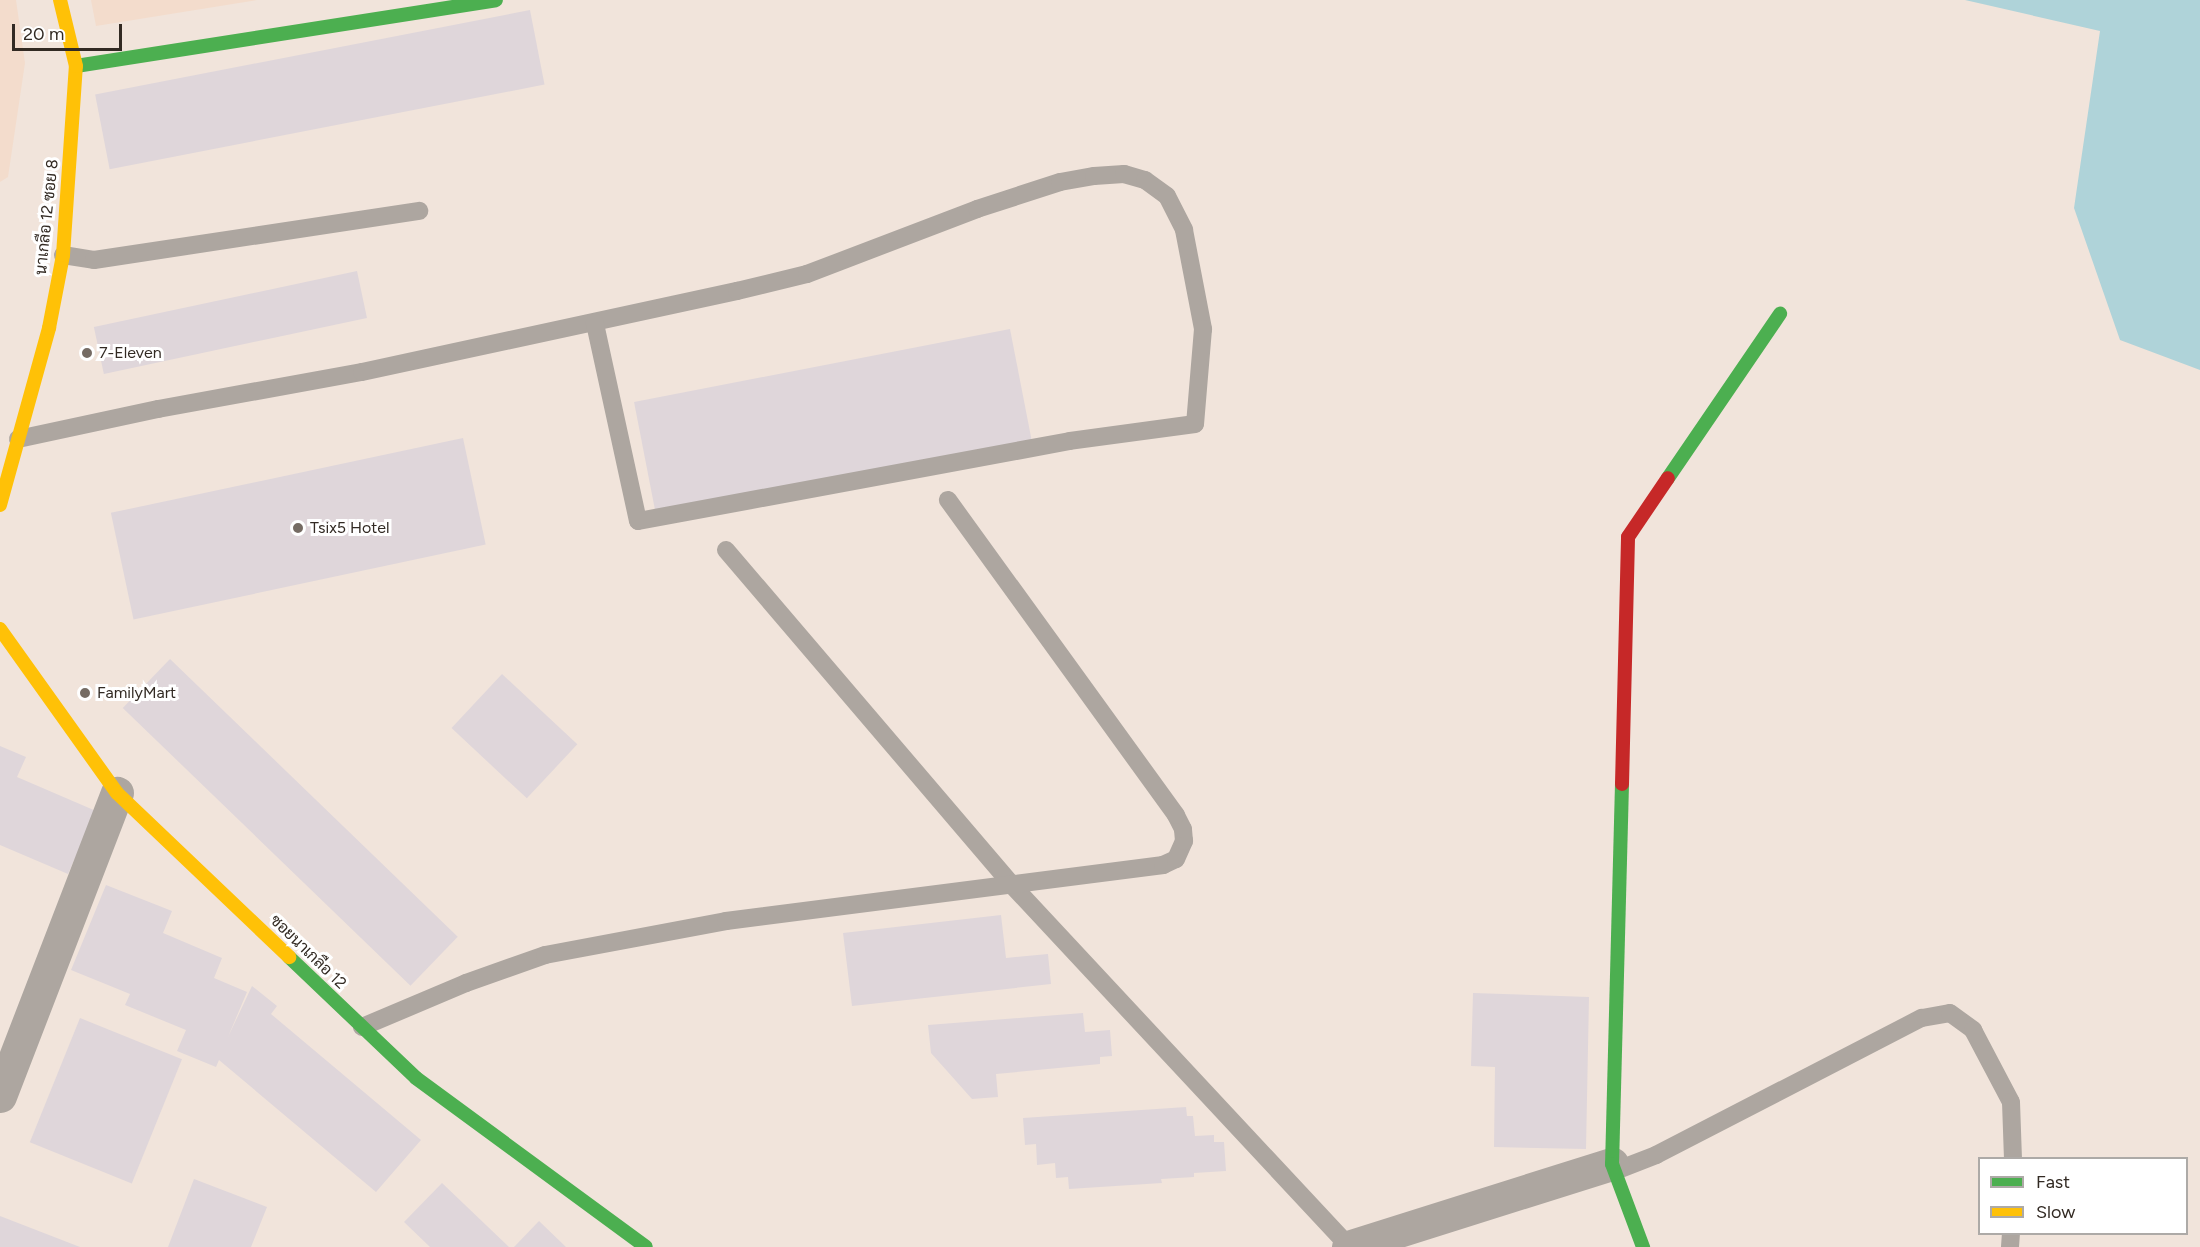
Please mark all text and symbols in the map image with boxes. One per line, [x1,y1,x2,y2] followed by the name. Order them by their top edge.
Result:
[15,12,124,50] scale bar
[23,23,64,45] text: 20 m
[31,158,63,276] street label: นาเกลือ 12 ซอย 8
[99,343,162,363] place label: 7-Eleven
[80,346,94,360] marker: 7-Eleven
[310,518,390,538] place label: Tsix5 Hotel
[291,521,305,535] marker: Tsix5 Hotel
[97,683,176,703] place label: FamilyMart
[78,686,92,700] marker: FamilyMart
[266,911,350,993] street label: ซอยนาเกลือ 12
[1978,1157,2188,1235] legend
[2036,1171,2070,1193] text: Fast
[2036,1201,2075,1223] text: Slow

